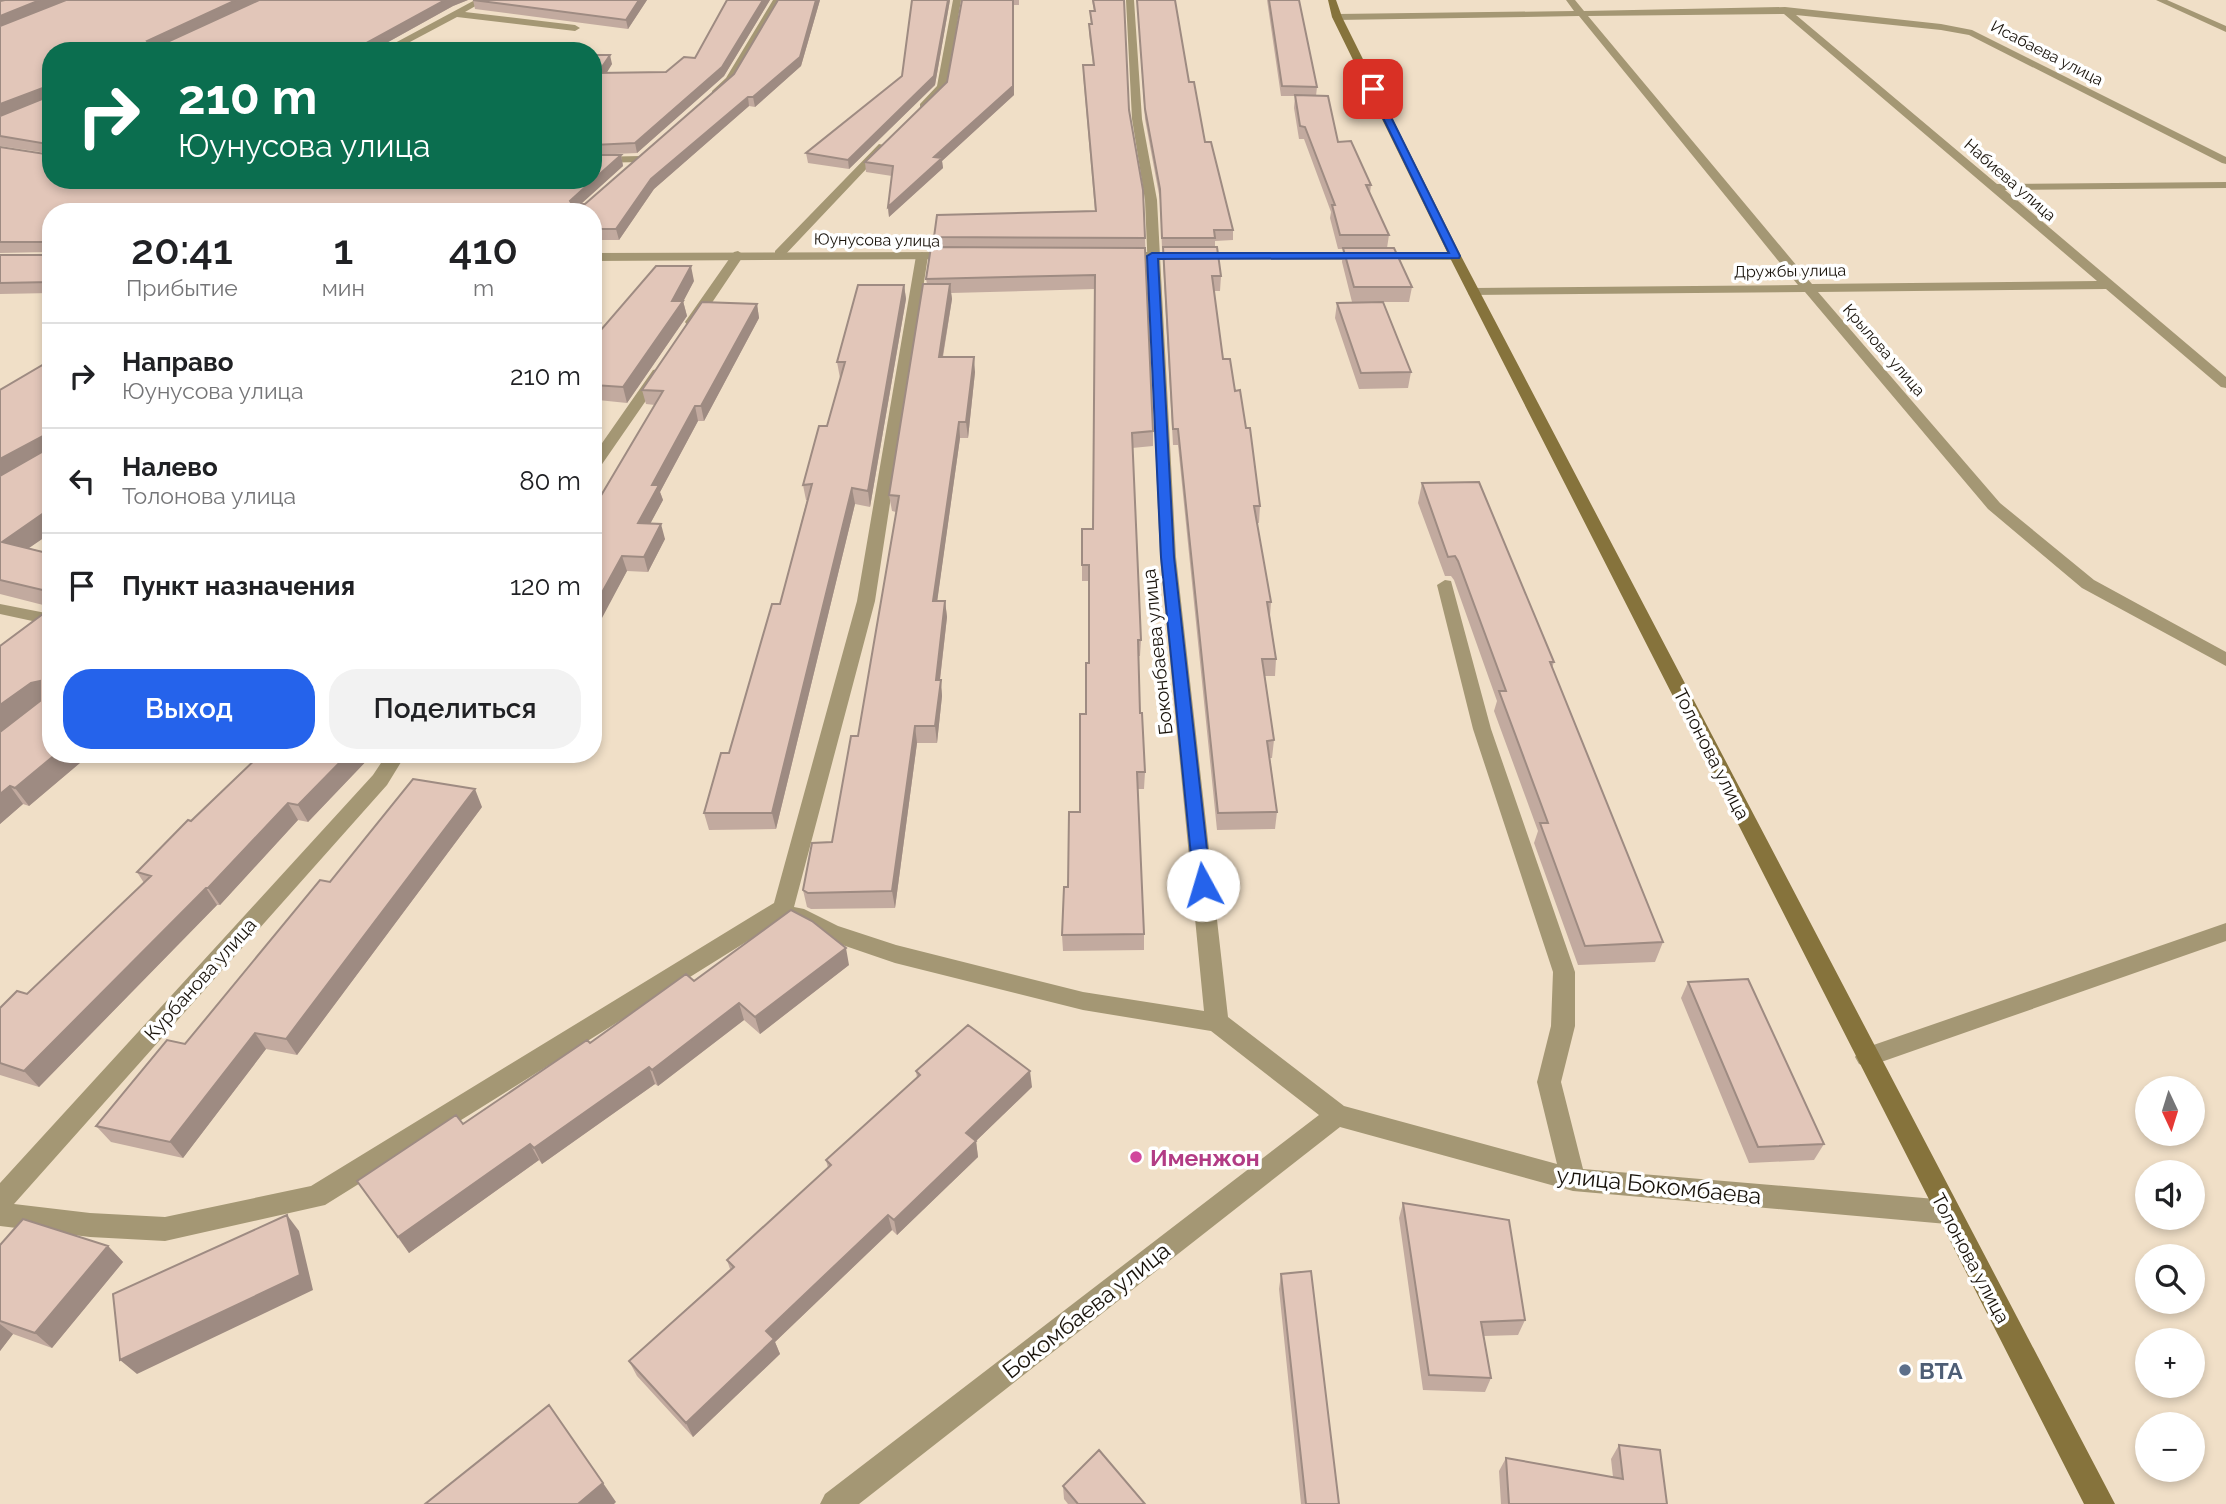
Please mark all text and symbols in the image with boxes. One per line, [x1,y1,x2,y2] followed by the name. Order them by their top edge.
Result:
[1988,16,2106,90] street label: Исабаева улица
[1343,59,1403,119] pin
[178,68,317,125] text: 210 m
[63,70,154,161] icon: right
[1354,70,1392,108] icon: arrive
[178,127,430,164] text: Юунусова улица
[1960,135,2060,225] street label: Набиева улица
[131,225,233,274] text: 20:41
[333,225,353,274] text: 1
[449,225,518,274] text: 410
[814,229,940,251] street label: Юунусова улица
[1734,261,1846,281] street label: Дружбы улица
[126,274,238,301] text: Прибытие
[322,274,365,301] text: мин
[473,274,494,301] text: m
[1839,300,1929,400] street label: Крылова улица
[122,347,233,377] text: Направо
[63,357,101,395] icon: right
[510,361,581,391] text: 210 m
[122,377,303,404] text: Юунусова улица
[122,452,218,482] text: Налево
[63,462,101,500] icon: left
[519,466,581,496] text: 80 m
[122,482,296,509] text: Толонова улица
[63,567,101,605] icon: arrive
[1137,568,1177,736] street label: Боконбаева улица
[122,571,355,601] text: Пункт назначения
[510,571,581,601] text: 120 m
[63,669,315,749] button: Выход
[329,669,581,749] button: Поделиться
[1670,685,1754,823] street label: Толонова улица
[1166,848,1240,922] position arrow
[140,914,260,1044] street label: Курбанова улица
[2135,1076,2205,1146] north arrow
[2135,1076,2205,1482] map controls
[1150,1144,1260,1171] place label: Именжон
[1128,1149,1144,1165] marker: Именжон
[2135,1160,2205,1230] button: sound
[1555,1161,1763,1209] street label: улица Бокомбаева
[1928,1189,2014,1327] street label: Толонова улица
[997,1236,1175,1384] street label: Бокомбаева улица
[2135,1244,2205,1314] button: search
[2135,1328,2205,1398] button: +
[1919,1357,1963,1384] place label: BTA
[1897,1362,1913,1378] marker: BTA
[2135,1412,2205,1482] button: −

